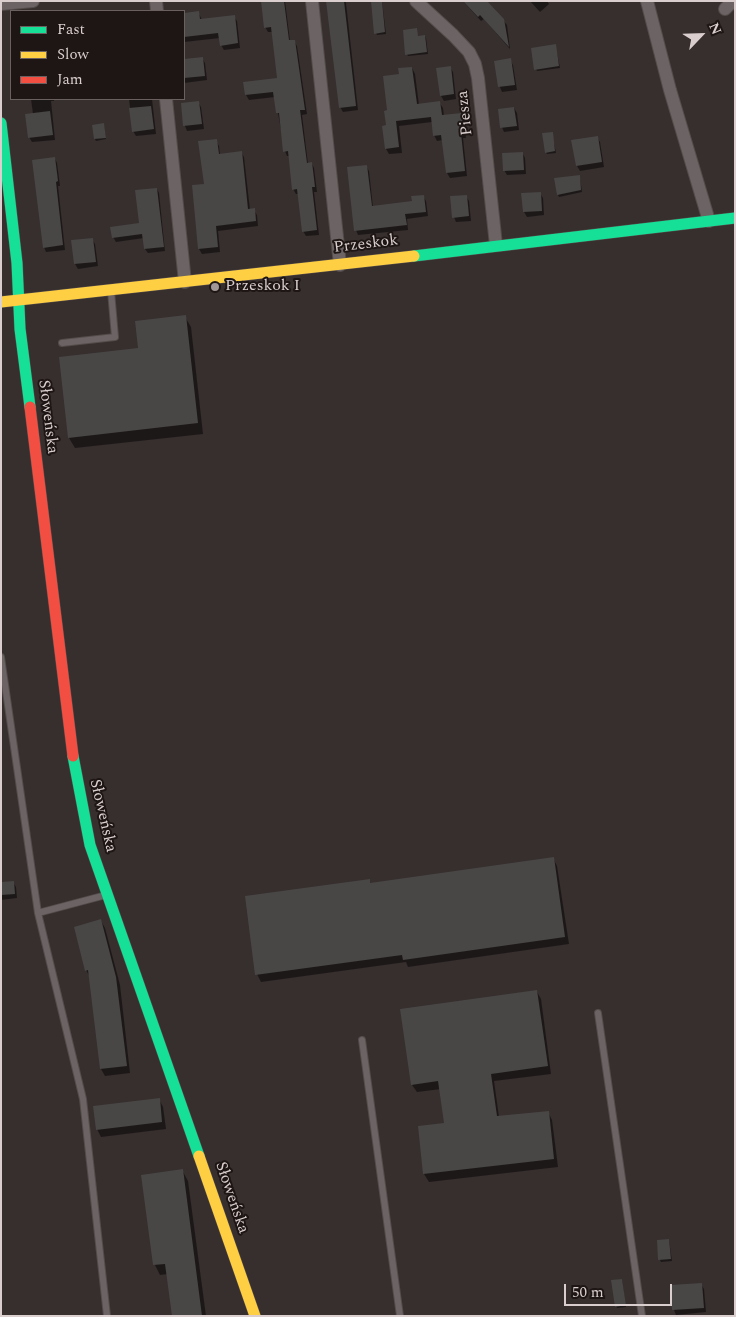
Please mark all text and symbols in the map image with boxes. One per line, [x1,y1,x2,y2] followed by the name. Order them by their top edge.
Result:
[10,10,185,100] legend
[676,10,726,60] north arrow
[57,18,85,41] text: Fast
[703,19,727,38] text: N
[57,43,89,66] text: Slow
[57,68,83,91] text: Jam
[454,89,478,137] street label: Piesza
[333,232,399,258] street label: Przeskok
[225,277,300,297] place label: Przeskok I
[209,281,221,293] marker: Przeskok I
[33,379,61,455] street label: Słoweńska
[84,778,120,854] street label: Słoweńska
[210,1160,252,1236] street label: Słoweńska
[566,1274,674,1306] scale bar
[572,1281,604,1304] text: 50 m

